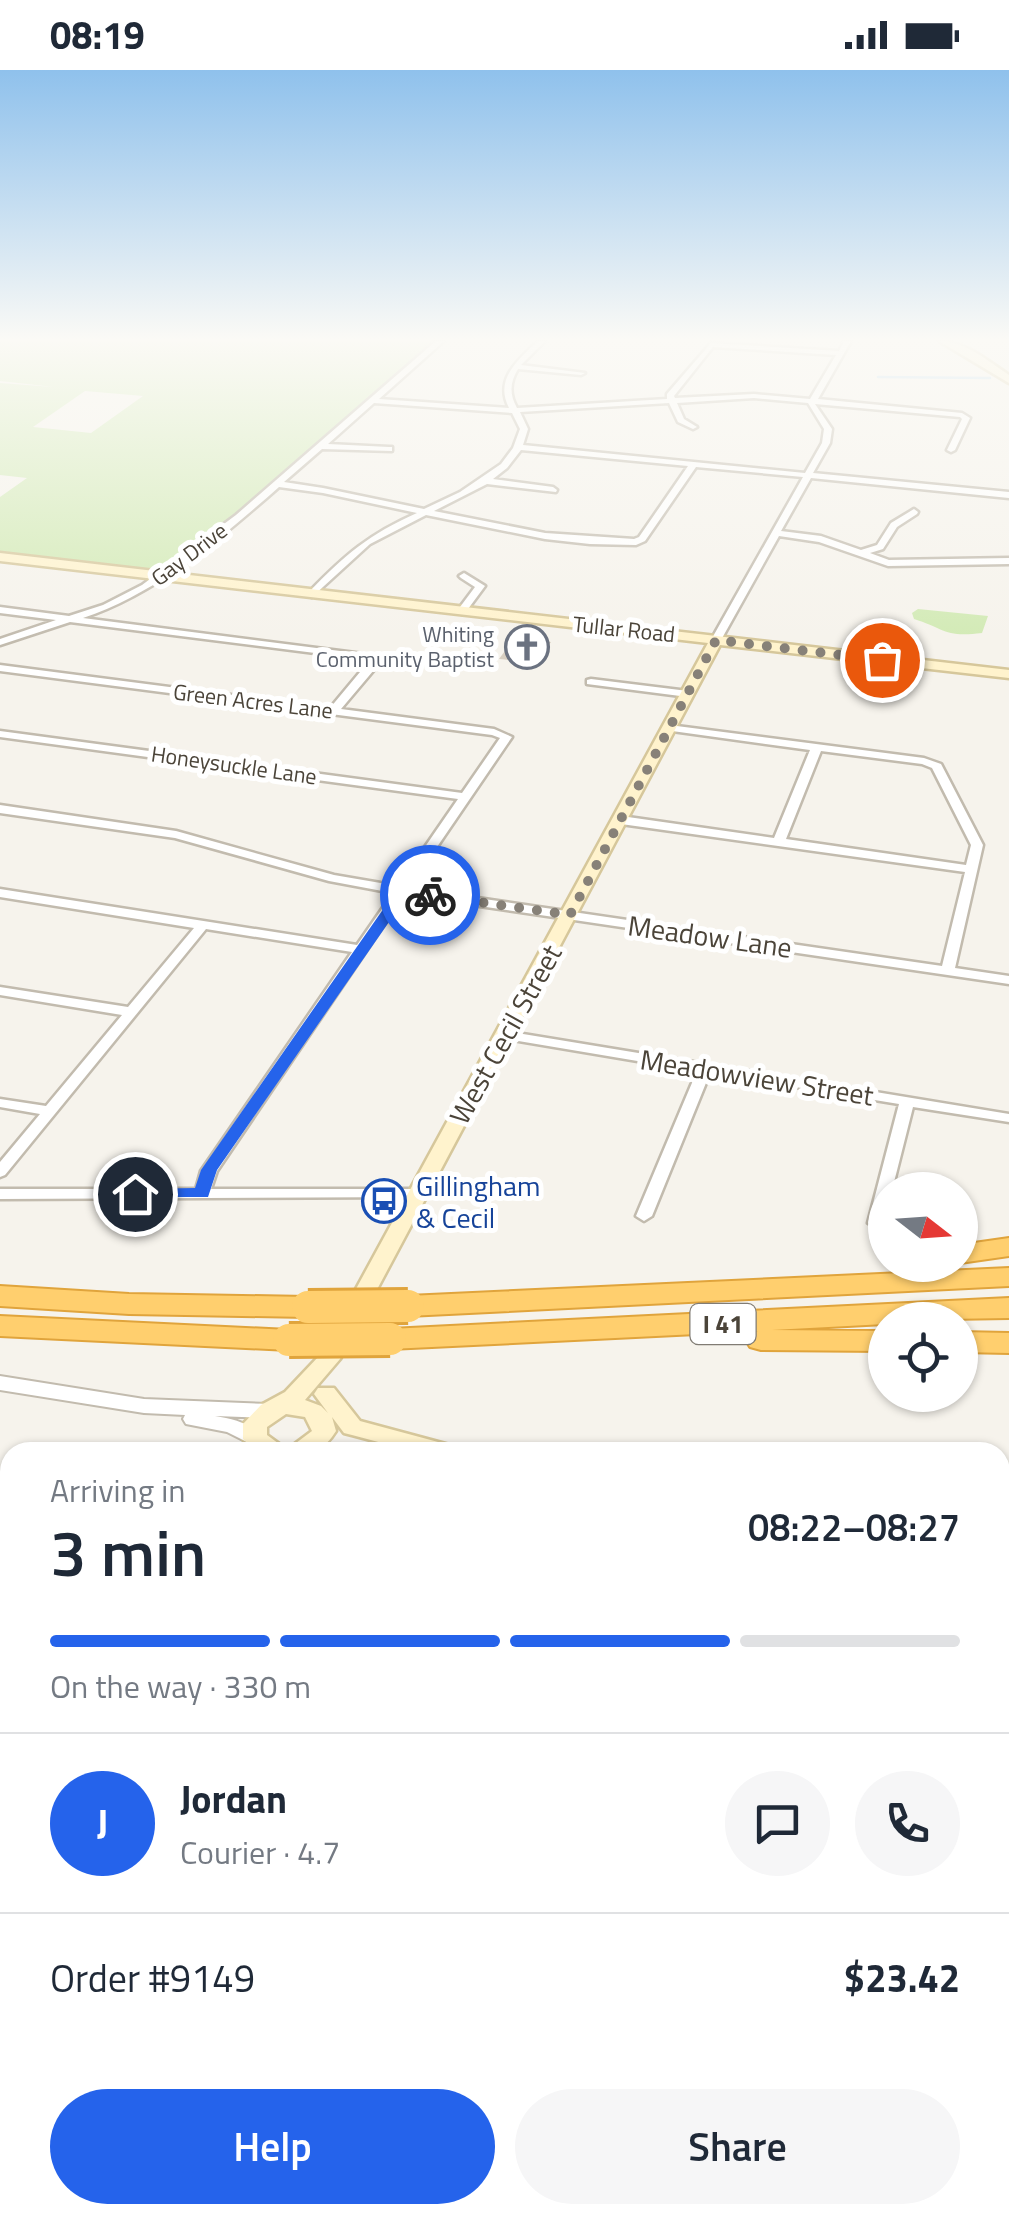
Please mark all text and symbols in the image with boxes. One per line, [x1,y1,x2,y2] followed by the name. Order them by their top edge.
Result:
[50,6,145,64] text: 08:19
[144,514,234,594] street label: Gay Drive
[571,607,677,651] street label: Tullar Road
[316,617,494,676] place label: Whiting Community Baptist
[840,618,925,703] pin
[504,624,550,670] church icon: Whiting Community Baptist
[855,633,910,688] icon: bag
[171,674,335,728] street label: Green Acres Lane
[149,737,319,793] street label: Honeysuckle Lane
[380,845,480,945] courier
[403,868,458,923] icon: bike
[625,903,795,969] street label: Meadow Lane
[438,936,572,1132] street label: West Cecil Street
[637,1037,877,1117] street label: Meadowview Street
[93,1152,178,1237] pin
[416,1164,540,1239] place label: Gillingham & Cecil
[108,1167,163,1222] icon: home
[868,1172,978,1282] north arrow
[868,1172,978,1412] map controls
[361,1178,407,1224] bus stop icon: Gillingham & Cecil
[868,1302,978,1412] button: locate
[690,1304,756,1344] road number: I 41
[50,1466,186,1514] text: Arriving in
[748,1498,960,1556] text: 08:22–08:27
[50,1502,206,1601] text: 3 min
[50,1662,311,1710] text: On the way · 330 m
[180,1770,287,1828] text: Jordan
[725,1771,830,1876] button: chat
[855,1771,960,1876] button: phone
[97,1794,108,1852] text: J
[180,1828,340,1876] text: Courier · 4.7
[50,1949,255,2007] text: Order #9149
[844,1949,960,2007] text: $23.42
[50,2089,495,2204] button: Help
[515,2089,960,2204] button: Share

